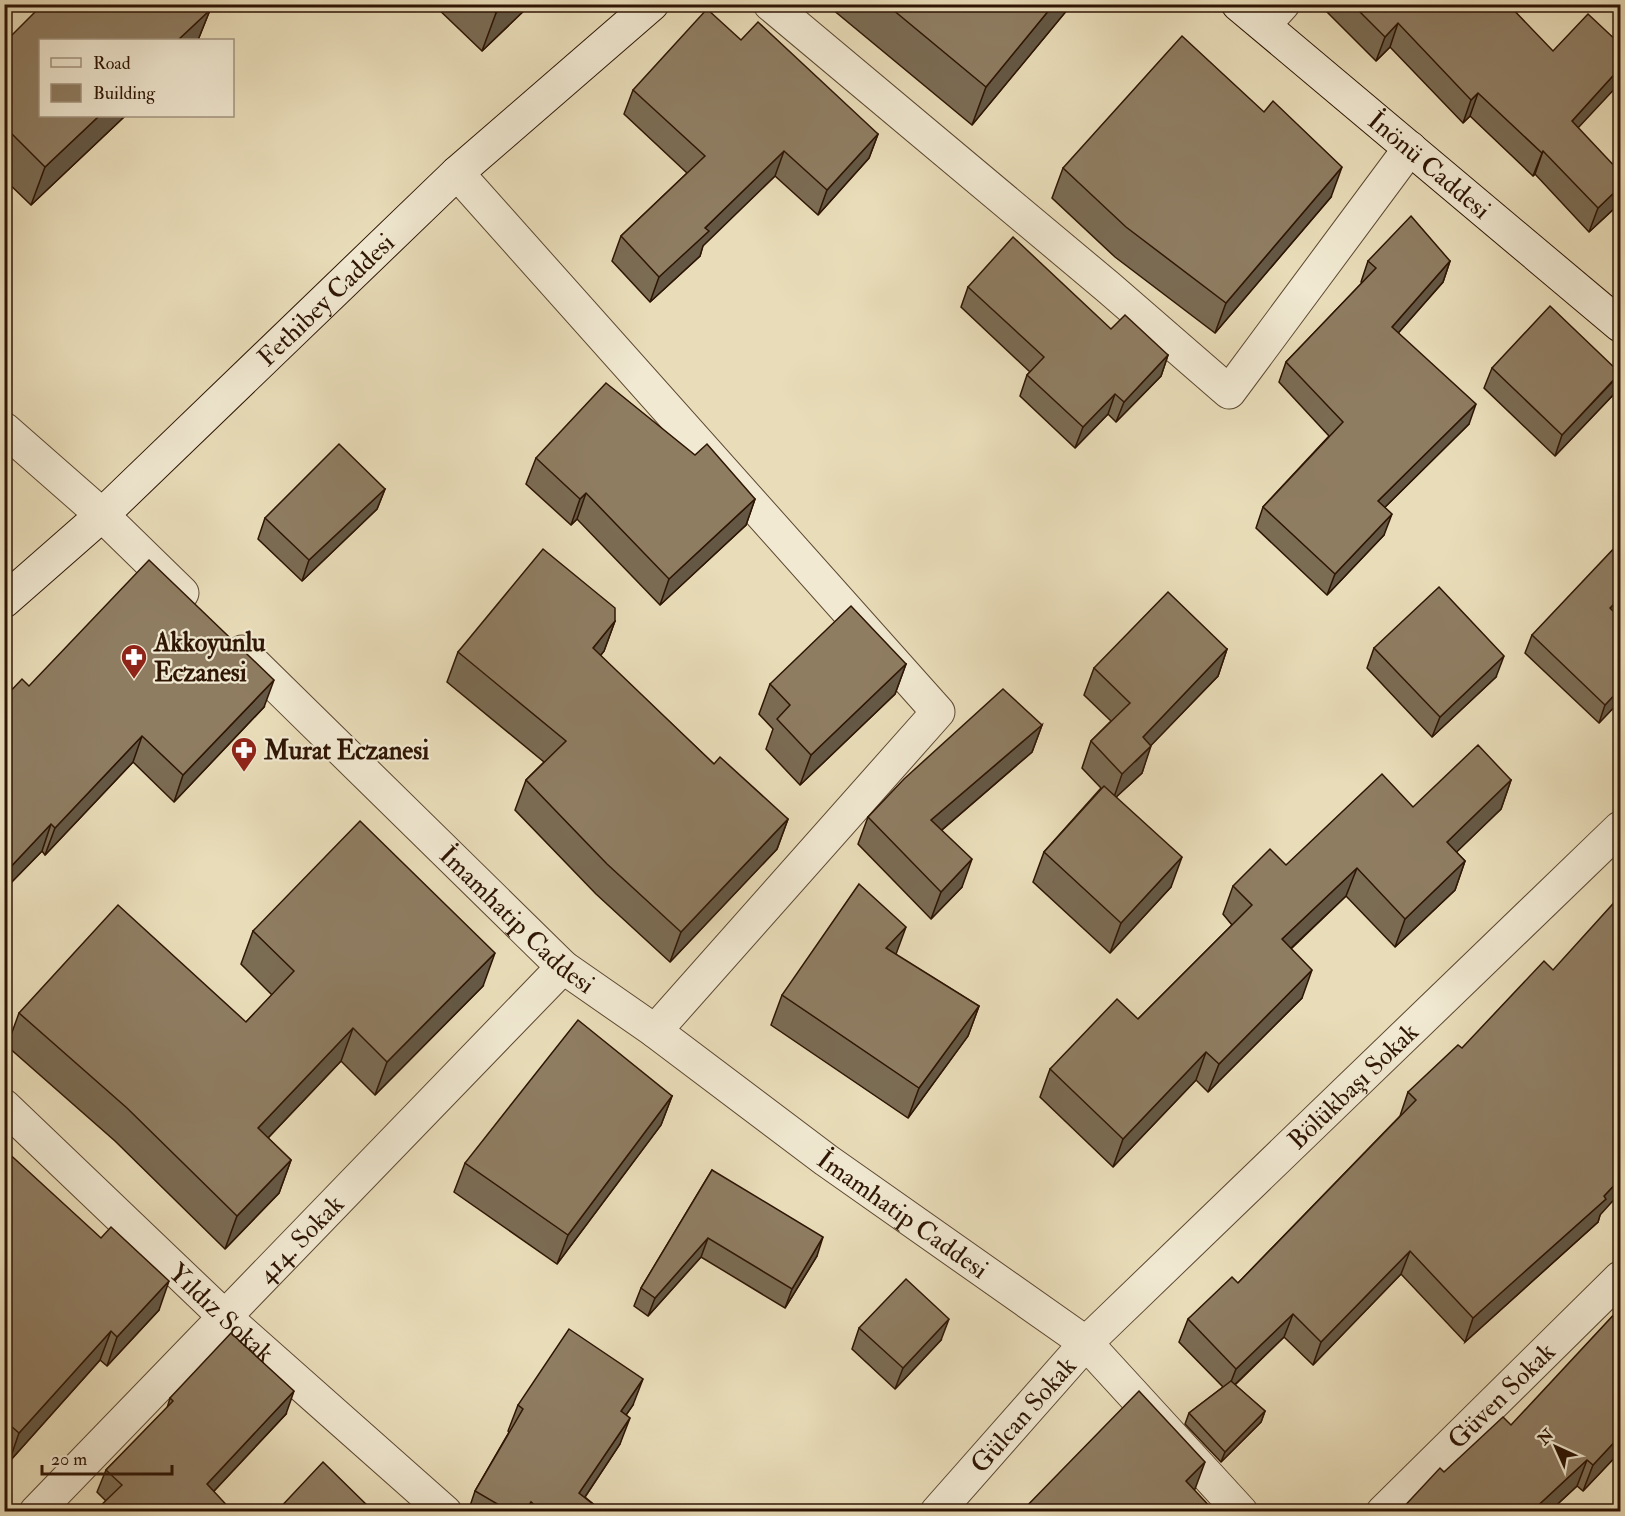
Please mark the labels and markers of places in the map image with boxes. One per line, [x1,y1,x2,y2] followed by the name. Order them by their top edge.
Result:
[153,627,266,689] place label: Akkoyunlu Eczanesi
[119,642,149,680] pharmacy icon: Akkoyunlu Eczanesi
[229,735,259,773] pharmacy icon: Murat Eczanesi
[263,735,429,767] place label: Murat Eczanesi

